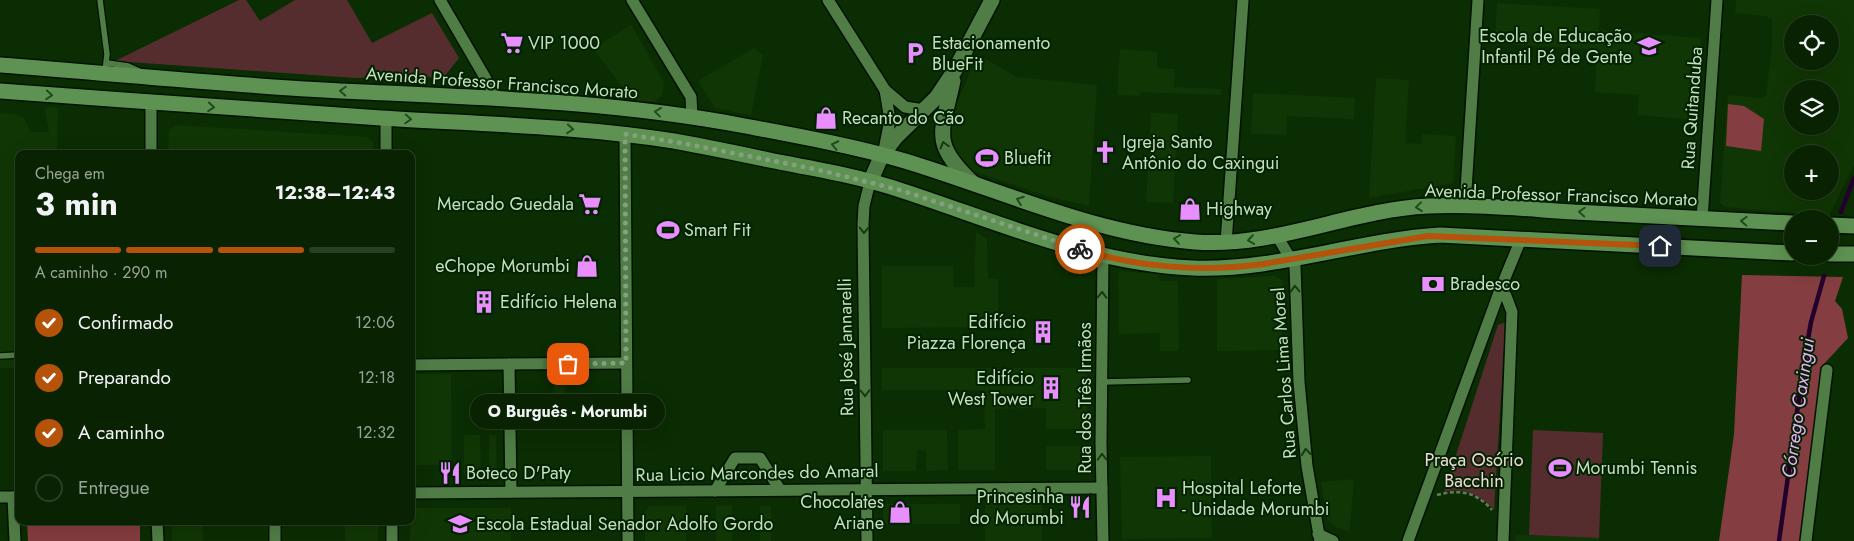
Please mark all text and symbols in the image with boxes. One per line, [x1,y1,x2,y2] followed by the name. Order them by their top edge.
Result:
[1784,15,1839,265] map controls
[1784,15,1839,70] button: locate
[1479,23,1632,70] place label: Escola de Educação Infantil Pé de Gente
[499,30,525,56] supermarket icon: VIP 1000
[528,30,600,56] place label: VIP 1000
[932,30,1050,77] place label: Estacionamento BlueFit
[1636,33,1662,59] school or university icon: Escola de Educação Infantil Pé de Gente
[902,40,928,66] parking icon: Estacionamento BlueFit
[1675,46,1709,170] street label: Rua Quitanduba
[365,61,639,105] street label: Avenida Professor Francisco Morato
[1784,80,1839,135] button: layers
[339,86,347,97] one-way arrow
[45,89,53,100] one-way arrow
[207,101,215,112] one-way arrow
[813,105,839,131] shop icon: Recanto do Cão
[842,105,964,131] place label: Recanto do Cão
[654,107,662,118] one-way arrow
[404,114,412,125] one-way arrow
[566,124,574,135] one-way arrow
[1122,129,1279,176] place label: Igreja Santo Antônio do Caxingui
[1092,139,1118,165] church icon: Igreja Santo Antônio do Caxingui
[830,140,839,151] one-way arrow
[939,141,950,150] one-way arrow
[974,145,1000,171] sports icon: Bluefit
[1004,145,1052,171] place label: Bluefit
[1784,145,1839,200] button: +
[35,162,105,185] text: Chega em
[1424,177,1698,213] street label: Avenida Professor Francisco Morato
[275,179,395,206] text: 12:38–12:43
[35,181,118,227] text: 3 min
[437,191,574,217] place label: Mercado Guedala
[577,191,603,217] supermarket icon: Mercado Guedala
[1016,196,1024,206] one-way arrow
[1177,196,1203,222] shop icon: Highway
[1206,196,1272,222] place label: Highway
[1415,201,1423,212] one-way arrow
[1577,207,1585,217] one-way arrow
[1784,210,1839,265] button: −
[1740,215,1748,226] one-way arrow
[655,217,681,243] sports icon: Smart Fit
[684,217,751,243] place label: Smart Fit
[1055,224,1105,274] courier
[1639,225,1681,267] pin
[859,226,869,234] one-way arrow
[1646,232,1674,260] icon: home
[1247,234,1256,244] one-way arrow
[1066,235,1094,263] icon: bike
[1173,235,1181,245] one-way arrow
[435,253,570,279] place label: eChope Morumbi
[574,253,600,279] shop icon: eChope Morumbi
[35,261,167,284] text: A caminho · 290 m
[1420,271,1446,297] bank icon: Bradesco
[1450,271,1520,297] place label: Bradesco
[832,278,860,416] street label: Rua José Jannarelli
[1290,285,1301,293] one-way arrow
[1265,286,1303,460] street label: Rua Carlos Lima Morel
[471,289,497,315] building icon: Edifício Helena
[500,289,617,315] place label: Edifício Helena
[1097,291,1107,298] one-way arrow
[35,309,63,337] icon: check
[78,309,173,336] text: Confirmado
[907,309,1026,356] place label: Edifício Piazza Florença
[355,311,395,334] text: 12:06
[1030,319,1056,345] building icon: Edifício Piazza Florença
[1072,322,1098,474] street label: Rua dos Três Irmãos
[1775,335,1821,480] water label: Córrego Caxingui
[547,343,589,385] pin
[554,350,582,378] icon: bag
[35,364,63,392] icon: check
[78,364,171,391] text: Preparando
[948,365,1035,412] place label: Edifício West Tower
[358,366,395,389] text: 12:18
[1038,375,1064,401] building icon: Edifício West Tower
[860,389,870,397] one-way arrow
[470,394,666,429] callout: O Burguês - Morumbi
[488,400,647,423] text: O Burguês - Morumbi
[35,419,63,447] icon: check
[78,419,165,446] text: A caminho
[356,421,395,444] text: 12:32
[1301,447,1312,455] one-way arrow
[1425,447,1524,494] park label: Praça Osório Bacchin
[1096,453,1107,461] one-way arrow
[1547,455,1573,481] sports icon: Morumbi Tennis
[1576,455,1697,481] place label: Morumbi Tennis
[635,458,879,488] street label: Rua Licio Marcondes do Amaral
[437,460,463,486] restaurant icon: Boteco D'Paty
[466,460,571,486] place label: Boteco D'Paty
[78,474,150,501] text: Entregue
[1182,475,1329,522] place label: Hospital Leforte - Unidade Morumbi
[970,484,1064,531] place label: Princesinha do Morumbi
[1153,485,1179,511] hospital icon: Hospital Leforte - Unidade Morumbi
[800,489,884,536] place label: Chocolates Ariane
[1067,494,1093,520] restaurant icon: Princesinha do Morumbi
[887,499,913,525] shop icon: Chocolates Ariane
[447,511,473,537] school or university icon: Escola Estadual Senador Adolfo Gordo
[476,511,773,537] place label: Escola Estadual Senador Adolfo Gordo

